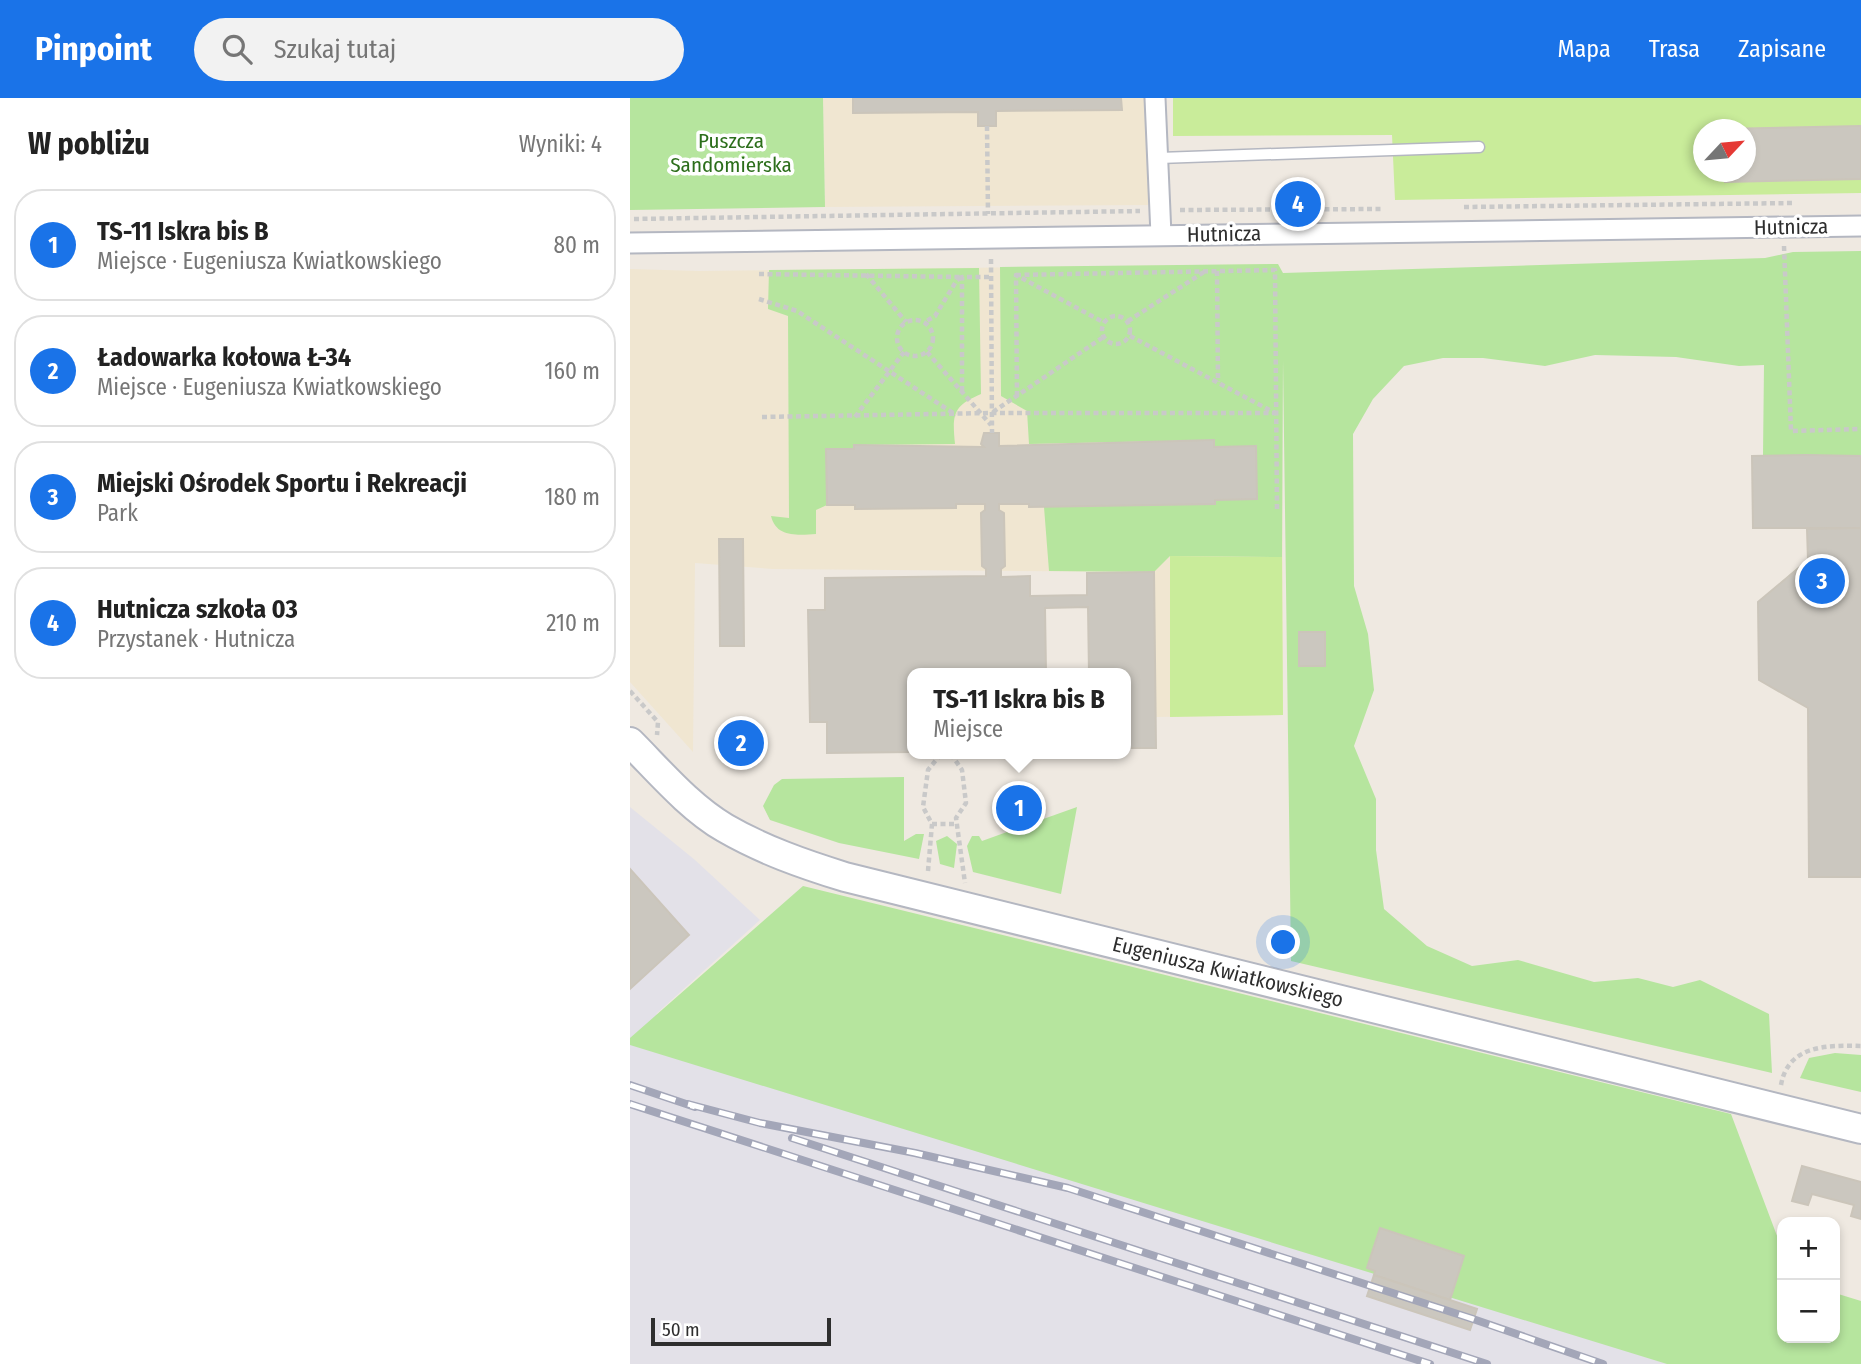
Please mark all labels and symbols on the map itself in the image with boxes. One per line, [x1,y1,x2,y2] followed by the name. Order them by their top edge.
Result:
[1693,119,1756,182] north arrow
[670,128,792,178] park label: Puszcza Sandomierska
[1275,178,1321,230] pin: 4
[1754,213,1828,241] street label: Hutnicza
[1187,220,1261,248] street label: Hutnicza
[1799,555,1845,607] pin: 3
[718,717,764,769] pin: 2
[996,782,1042,834] pin: 1
[1266,925,1300,959] your location
[1110,931,1346,1013] street label: Eugeniusza Kwiatkowskiego
[651,1315,831,1347] scale bar

